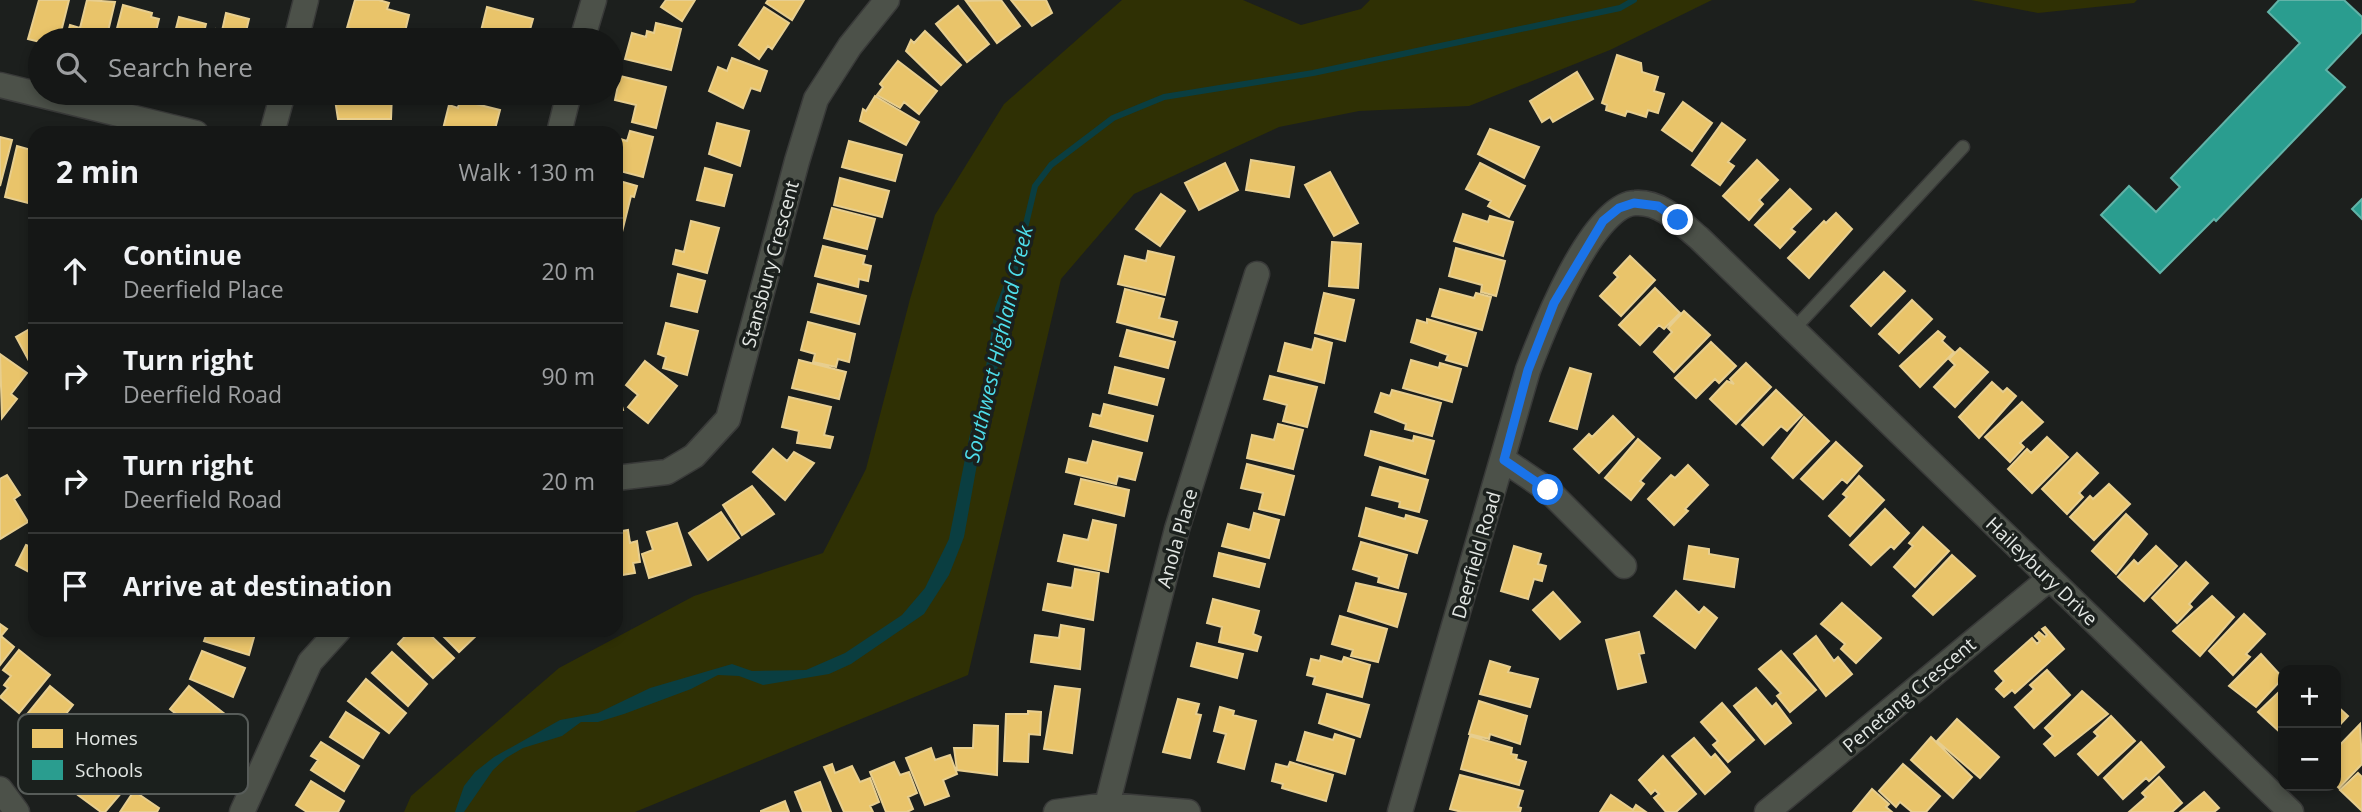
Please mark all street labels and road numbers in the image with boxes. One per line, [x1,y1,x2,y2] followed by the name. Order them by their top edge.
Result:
[735,178,805,350] street label: Stansbury Crescent
[1150,485,1204,591] street label: Anola Place
[1445,488,1507,622] street label: Deerfield Road
[1980,511,2104,631] street label: Haileybury Drive
[1837,631,1981,758] street label: Penetang Crescent

